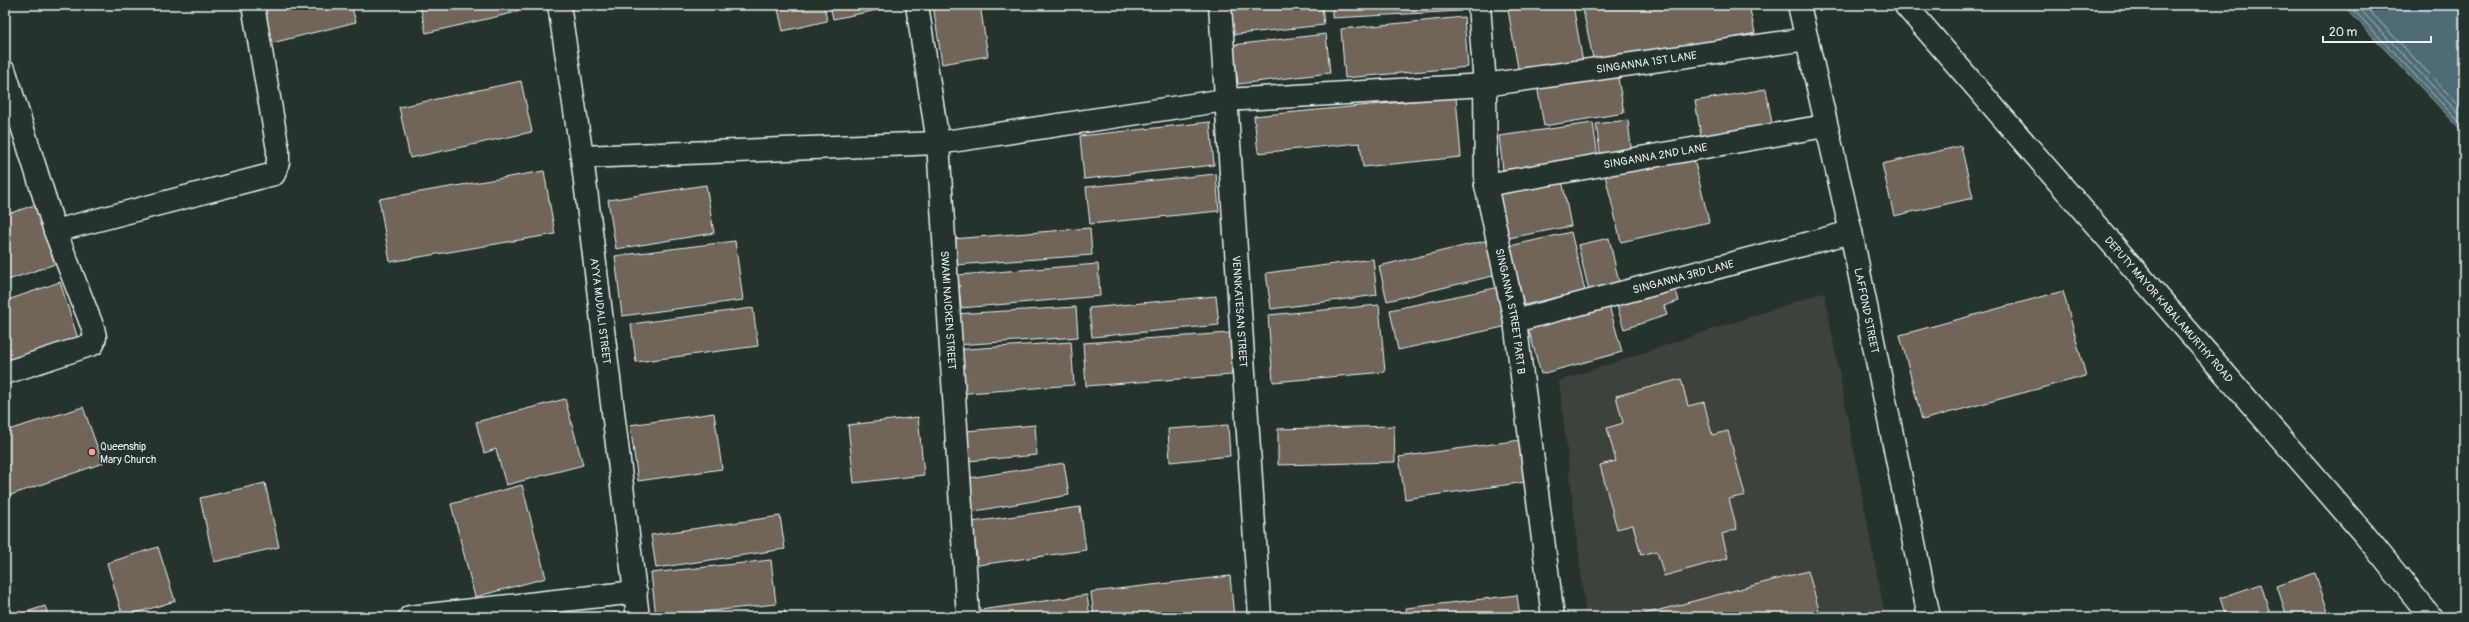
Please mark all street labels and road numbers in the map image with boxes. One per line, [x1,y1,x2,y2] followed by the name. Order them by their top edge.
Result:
[1595,48,1698,76] street label: SINGANNA 1ST LANE
[1603,140,1709,171] street label: SINGANNA 2ND LANE
[2102,234,2236,385] street label: DEPUTY MAYOR KABALAMURTHY ROAD
[1493,247,1528,375] street label: SINGANNA STREET PART B
[938,250,959,370] street label: SWAMI NAICKEN STREET
[1230,255,1250,368] street label: VENNKATESAN STREET
[588,257,614,365] street label: AYYA MUDALI STREET
[1631,257,1735,296] street label: SINGANNA 3RD LANE
[1852,267,1882,354] street label: LAFFOND STREET

